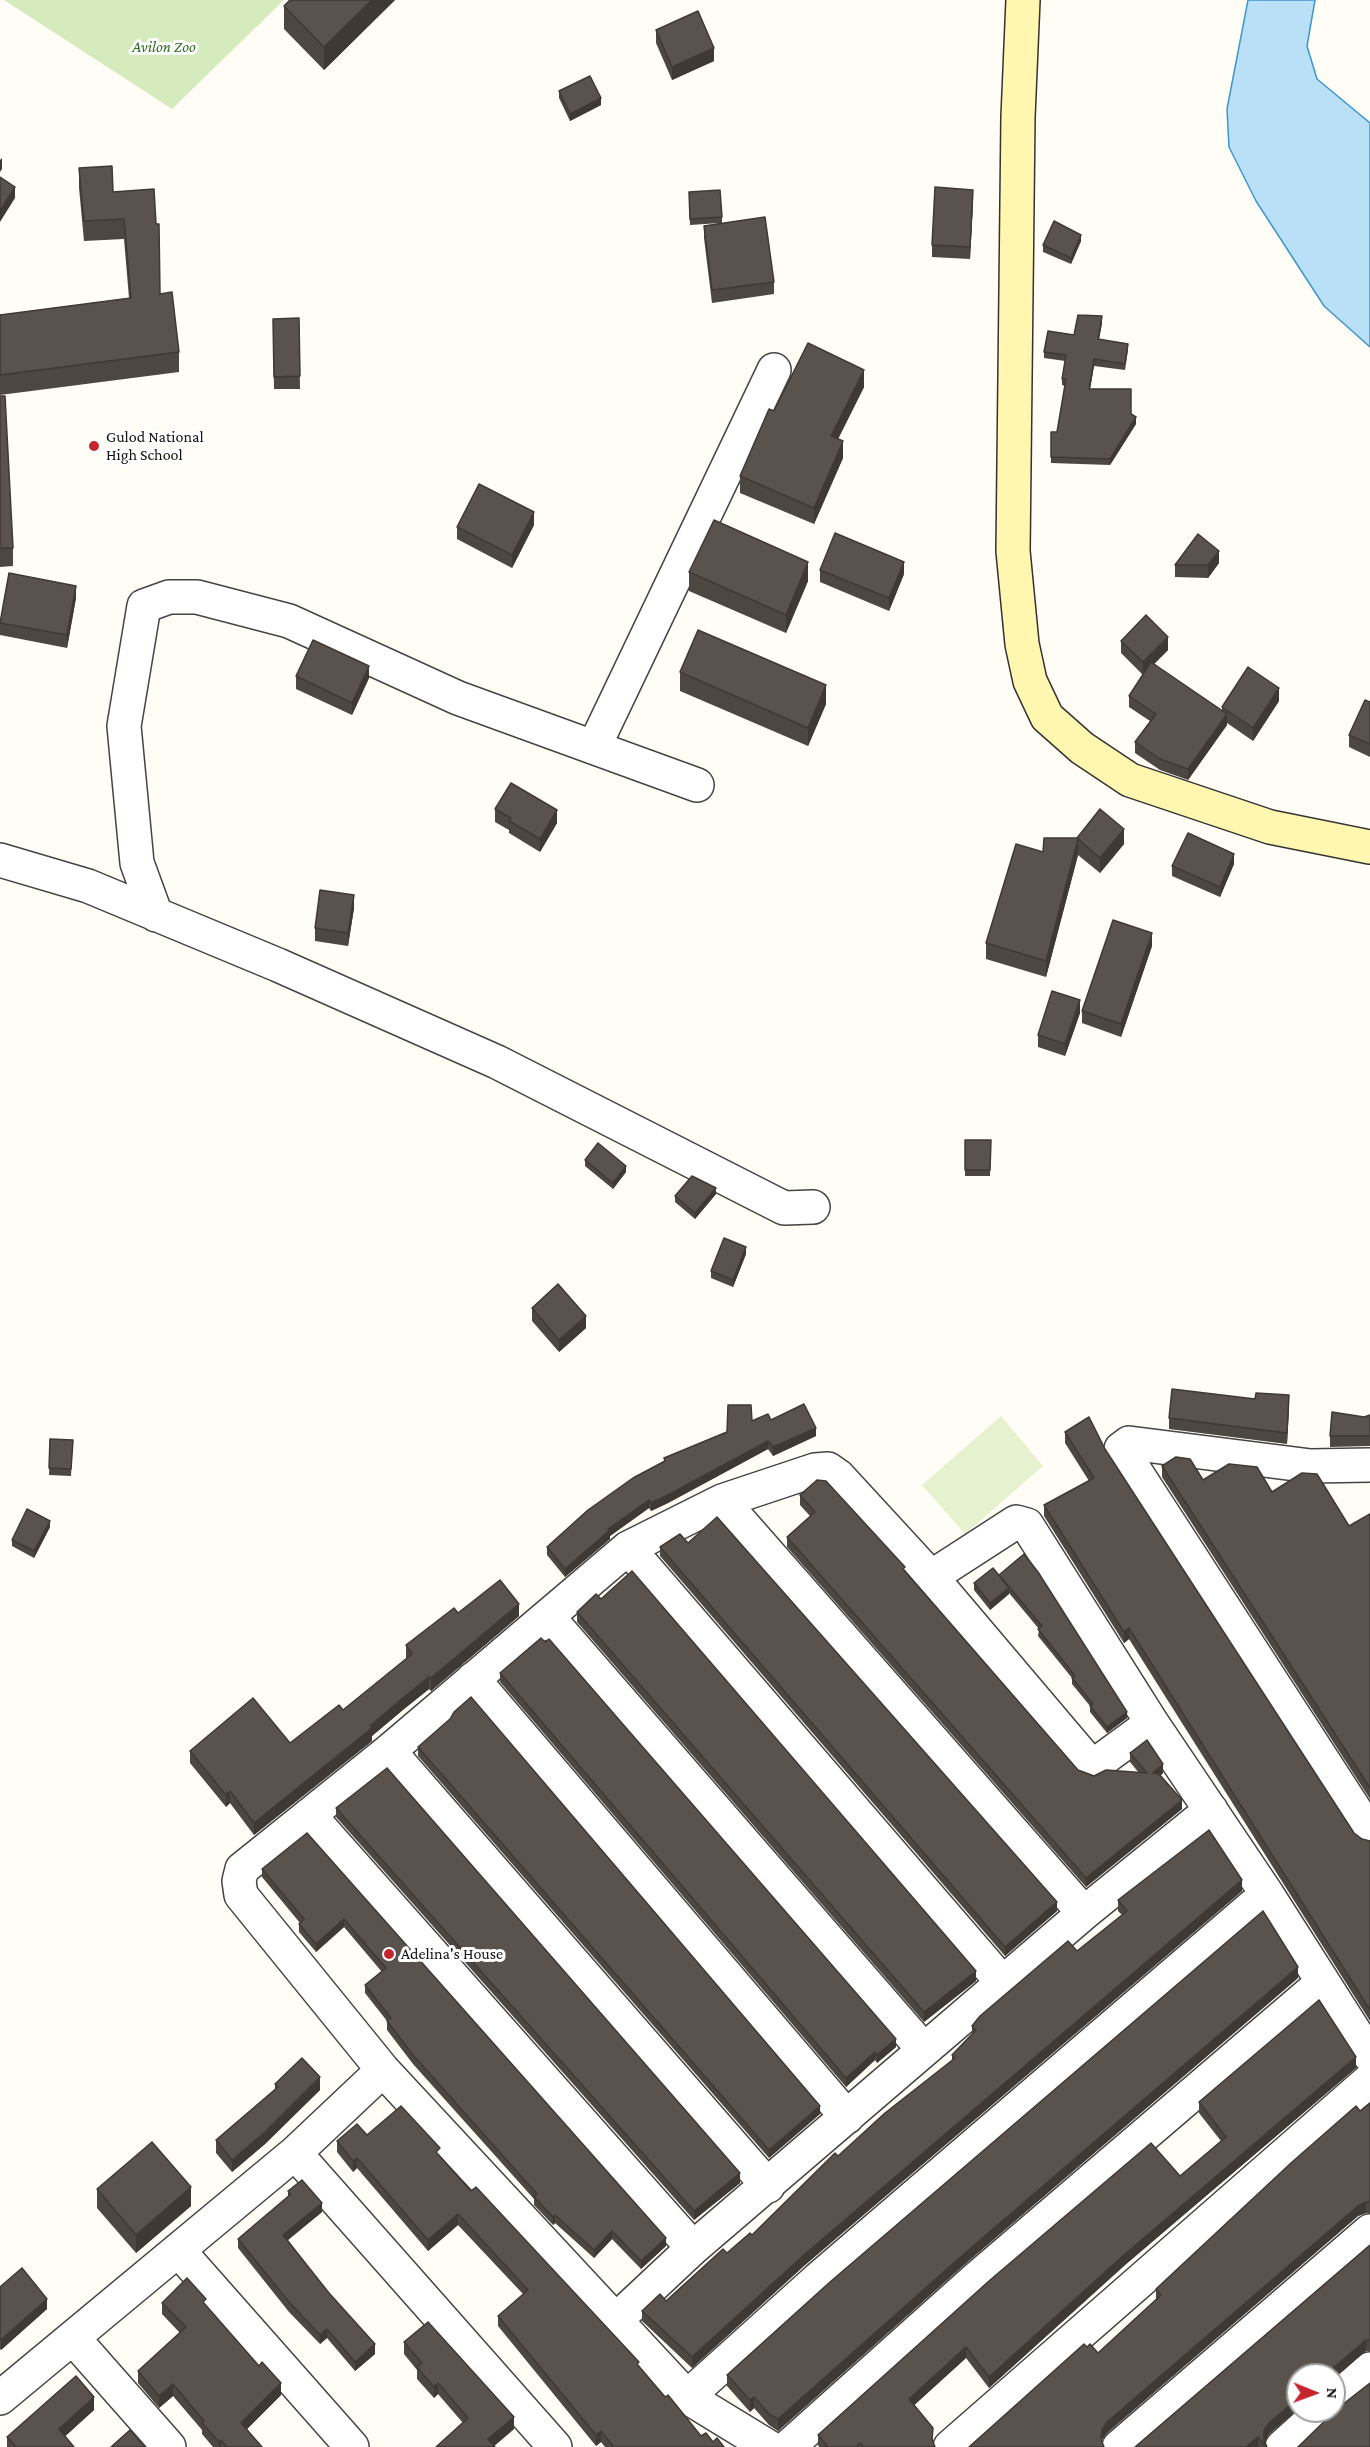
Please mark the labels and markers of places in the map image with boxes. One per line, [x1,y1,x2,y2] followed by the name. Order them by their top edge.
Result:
[106,427,204,465] place label: Gulod National High School
[87,439,101,453] marker: Gulod National High School
[401,1944,503,1964] place label: Adelina's House
[382,1947,396,1961] marker: Adelina's House

